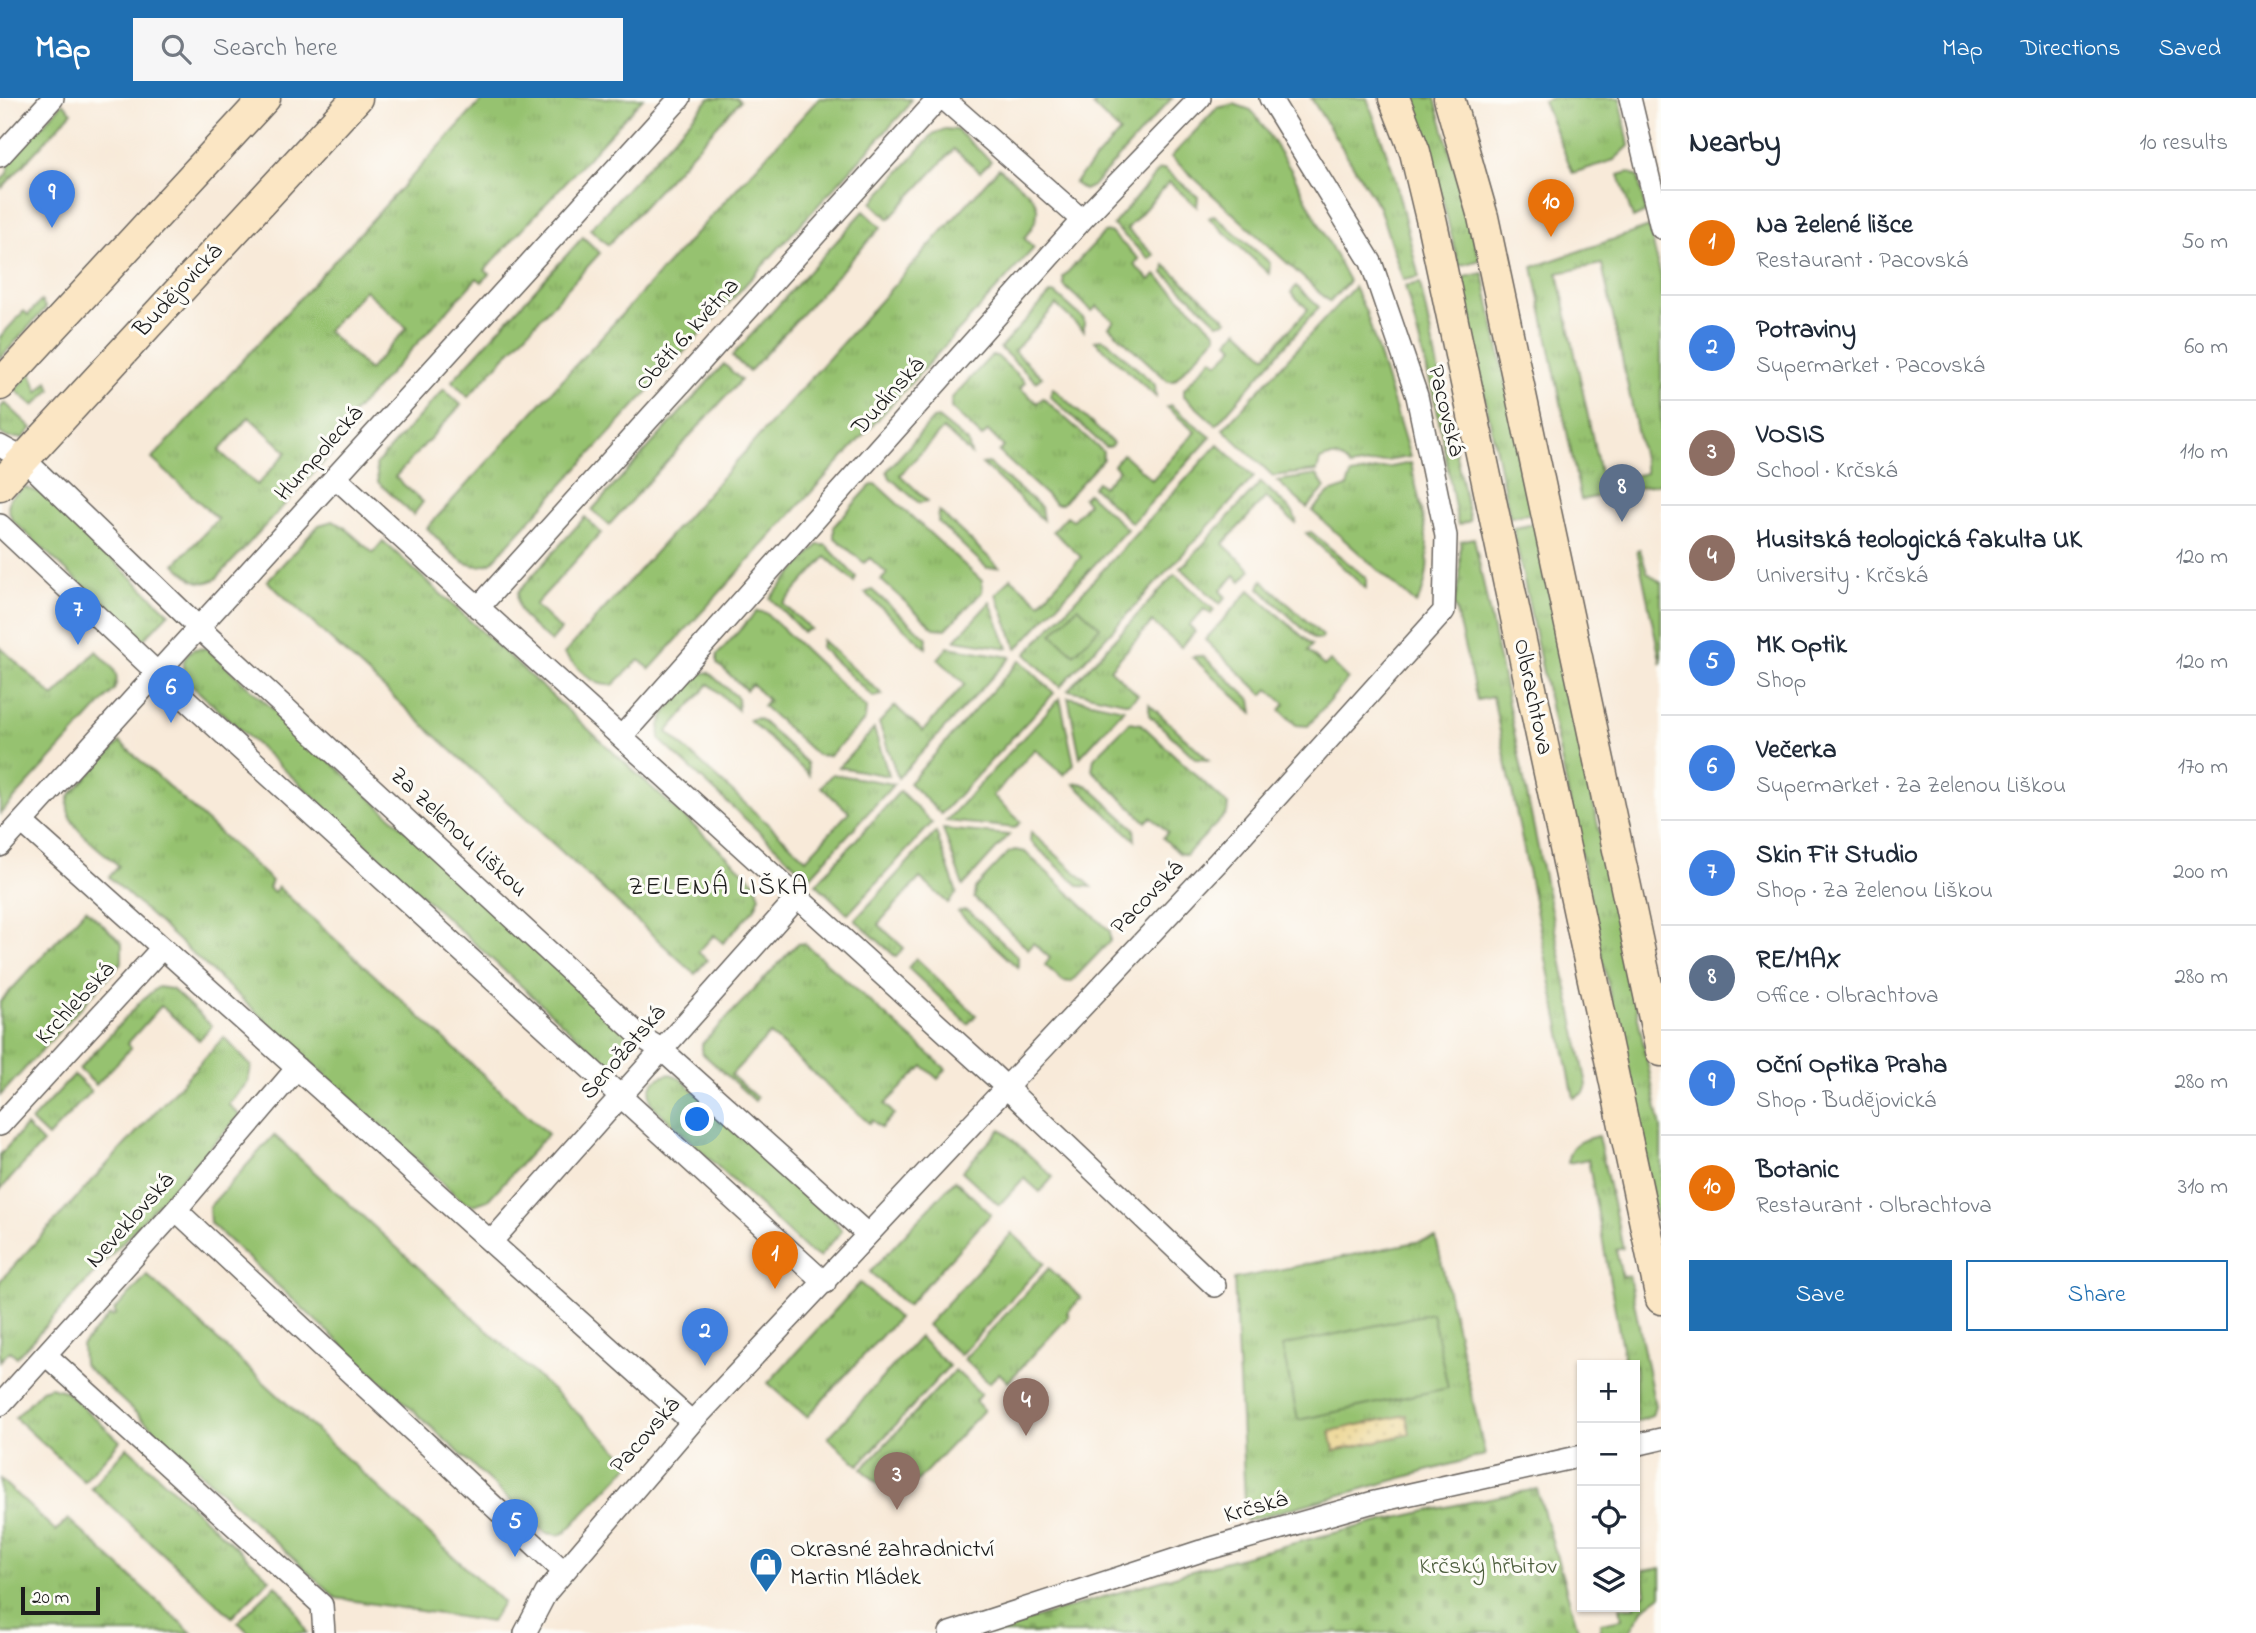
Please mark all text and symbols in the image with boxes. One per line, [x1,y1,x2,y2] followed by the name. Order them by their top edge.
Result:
[133,18,623,81] search box
[35,25,91,73] text: Map
[157,30,195,68] icon: search
[213,30,337,68] text: Search here
[1942,32,1983,67] text: Map
[2021,32,2120,67] text: Directions
[2158,32,2221,67] text: Saved
[1689,122,1781,166] text: Nearby
[2139,127,2228,160] text: 10 results
[29,170,75,228] pin: 9
[1528,179,1574,237] pin: 10
[1756,207,1913,245] text: Na Zelené lišce
[1708,226,1716,259] text: 1
[2181,226,2228,259] text: 50 m
[125,236,232,347] street label: Budějovická
[1756,245,1968,278] text: Restaurant · Pacovská
[627,270,749,400] street label: Obětí 6. května
[1756,312,1856,350] text: Potraviny
[1706,331,1718,364] text: 2
[2184,331,2228,364] text: 60 m
[843,350,934,445] street label: Dudínská
[1756,350,1985,383] text: Supermarket · Pacovská
[1417,362,1473,460] street label: Pacovská
[267,398,373,510] street label: Humpolecká
[1756,417,1825,455] text: VOSIS
[1707,436,1717,469] text: 3
[2180,436,2228,469] text: 110 m
[1756,455,1897,488] text: School · Krčská
[1599,464,1645,522] pin: 8
[1756,522,2082,560] text: Husitská teologická fakulta UK
[1707,541,1717,574] text: 4
[2176,541,2228,574] text: 120 m
[1756,560,1928,593] text: University · Krčská
[55,587,101,645] pin: 7
[1756,627,1847,665] text: MK Optik
[1503,636,1561,758] street label: Olbrachtova
[1705,646,1719,679] text: 5
[2176,646,2228,679] text: 120 m
[148,665,194,723] pin: 6
[1756,665,1806,698] text: Shop
[1756,732,1837,770] text: Večerka
[1707,751,1717,784] text: 6
[2178,751,2228,784] text: 170 m
[381,760,535,906] street label: Za Zelenou Liškou
[1756,770,2066,803] text: Supermarket · Za Zelenou Liškou
[1756,837,1918,875] text: Skin Fit Studio
[1103,853,1193,943] street label: Pacovská
[1707,856,1717,889] text: 7
[2173,856,2228,889] text: 200 m
[628,869,810,907] district label: ZELENÁ LIŠKA
[1756,875,1993,908] text: Shop · Za Zelenou Liškou
[1756,942,1841,980] text: RE/MAX
[28,954,124,1054] street label: Krchlebská
[1708,961,1716,994] text: 8
[2174,961,2228,994] text: 280 m
[1756,980,1938,1013] text: Office · Olbrachtova
[573,998,675,1108] street label: Senožatská
[1756,1047,1947,1085] text: Oční Optika Praha
[1709,1066,1715,1099] text: 9
[2174,1066,2228,1099] text: 280 m
[1756,1085,1936,1118] text: Shop · Budějovická
[680,1102,714,1136] your location
[1756,1152,1839,1190] text: Botanic
[78,1165,184,1277] street label: Neveklovská
[1703,1171,1721,1204] text: 10
[2178,1171,2228,1204] text: 310 m
[1756,1190,1992,1223] text: Restaurant · Olbrachtova
[752,1231,798,1289] pin: 1
[1689,1260,1952,1331] button: Save
[1966,1260,2228,1331] button: Share
[682,1308,728,1366] pin: 2
[1577,1360,1640,1612] map controls
[1577,1360,1640,1423] button: +
[1003,1378,1049,1436] pin: 4
[602,1390,690,1482] street label: Pacovská
[1577,1423,1640,1486] button: −
[874,1452,920,1510] pin: 3
[1220,1482,1292,1534] street label: Krčská
[1577,1486,1640,1549] button: locate
[492,1499,538,1557] pin: 5
[790,1533,994,1596] place label: Okrasné zahradnictví Martin Mládek
[747,1545,785,1594] shop icon: Okrasné zahradnictví Martin Mládek
[1577,1549,1640,1612] button: layers
[1419,1550,1557,1586] park label: Krčský hřbitov
[21,1584,100,1616] scale bar
[32,1585,69,1612] text: 20 m

